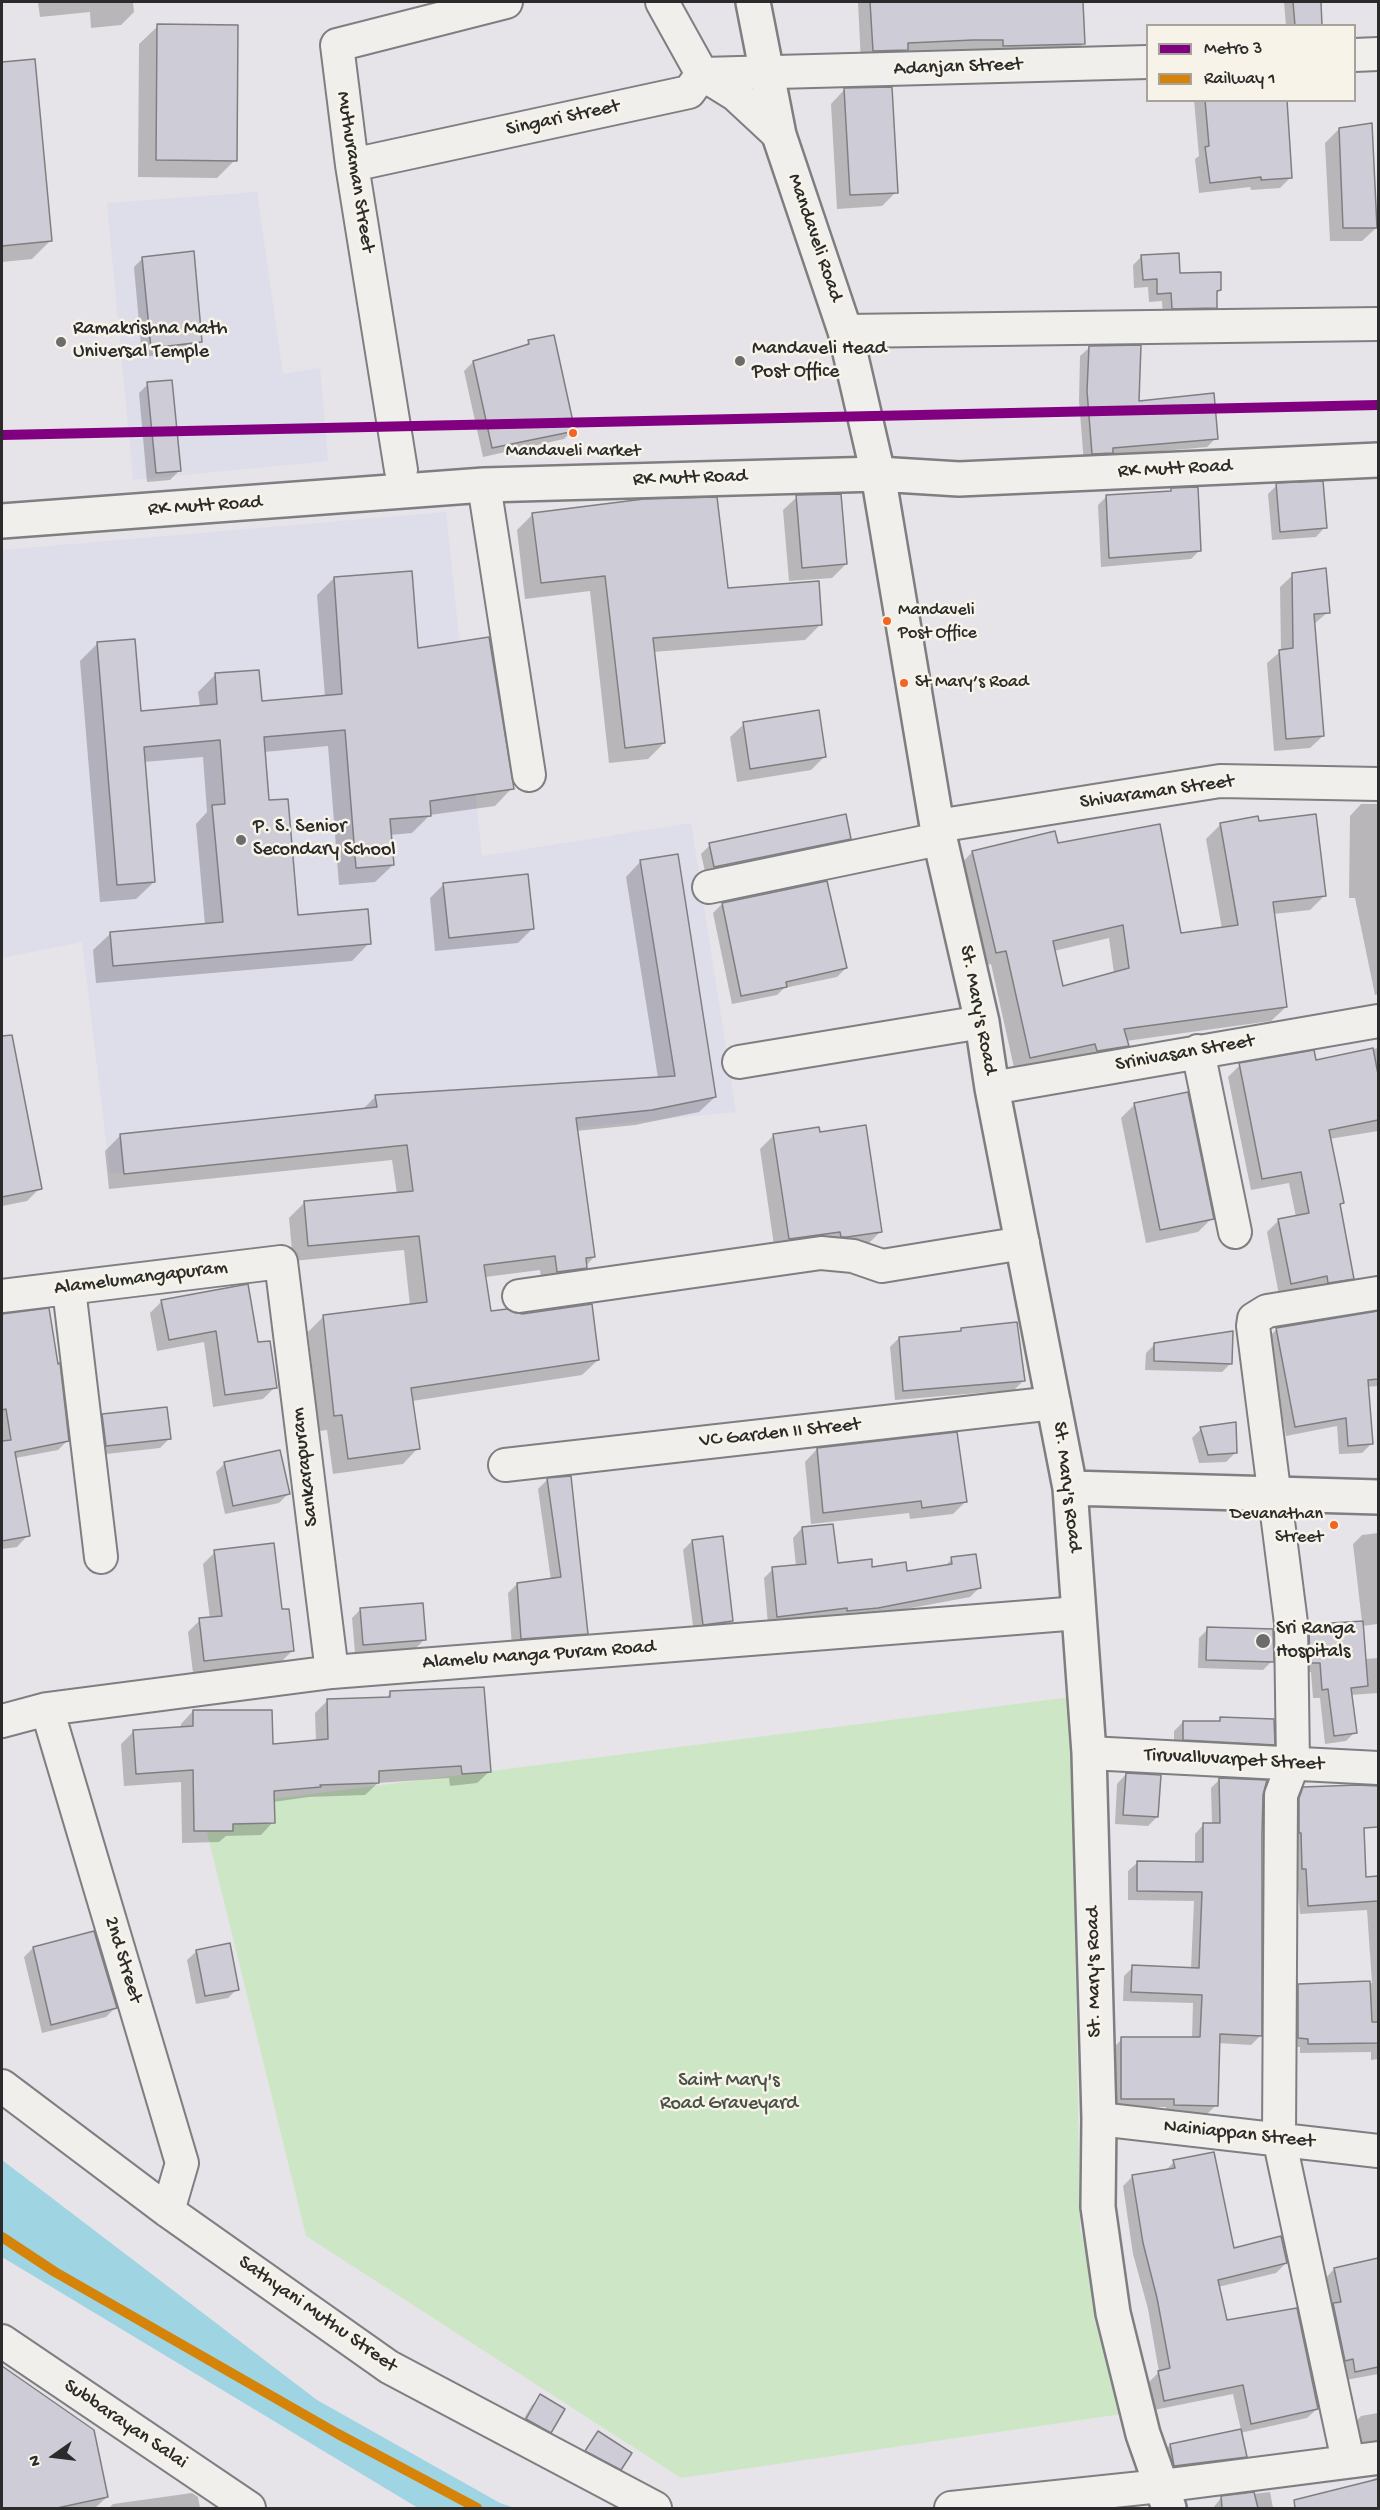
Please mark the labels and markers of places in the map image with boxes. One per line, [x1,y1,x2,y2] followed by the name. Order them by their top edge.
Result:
[73,318,228,365] place label: Ramakrishna Math Universal Temple
[54,335,68,349] marker: Ramakrishna Math Universal Temple
[752,338,886,385] place label: Mandaveli Head Post Office
[733,354,747,368] marker: Mandaveli Head Post Office
[567,427,579,439] marker: Mandaveli Market
[506,441,640,463] place label: Mandaveli Market
[898,600,977,642] place label: Mandaveli Post Office
[881,615,893,627] marker: Mandaveli Post Office
[915,672,1029,694] place label: St Mary’s Road
[898,677,910,689] marker: St Mary’s Road
[253,816,396,863] place label: P. S. Senior Secondary School
[234,833,248,847] marker: P. S. Senior Secondary School
[1230,1504,1323,1546] place label: Devanathan Street
[1328,1519,1340,1531] marker: Devanathan Street
[1276,1618,1355,1665] place label: Sri Ranga Hospitals
[1254,1632,1272,1650] marker: Sri Ranga Hospitals

